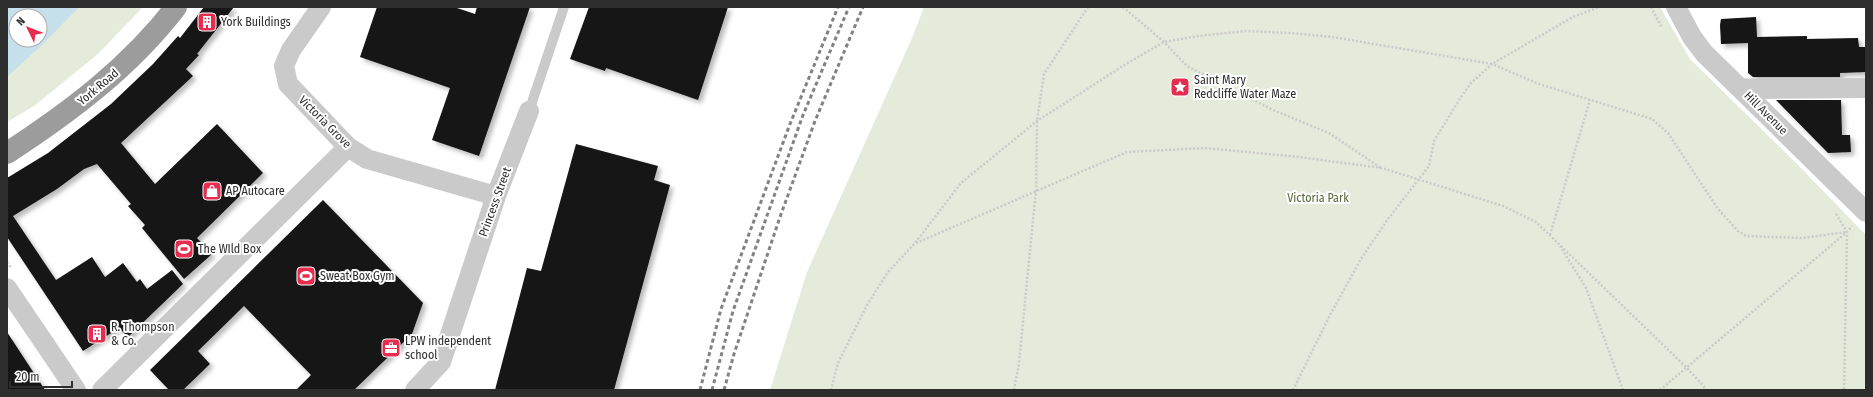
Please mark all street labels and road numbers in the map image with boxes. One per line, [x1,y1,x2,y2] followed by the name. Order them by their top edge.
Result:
[75,66,121,108] street label: York Road
[1741,88,1791,138] street label: Hill Avenue
[296,93,354,151] street label: Victoria Grove
[476,165,514,239] street label: Princess Street

